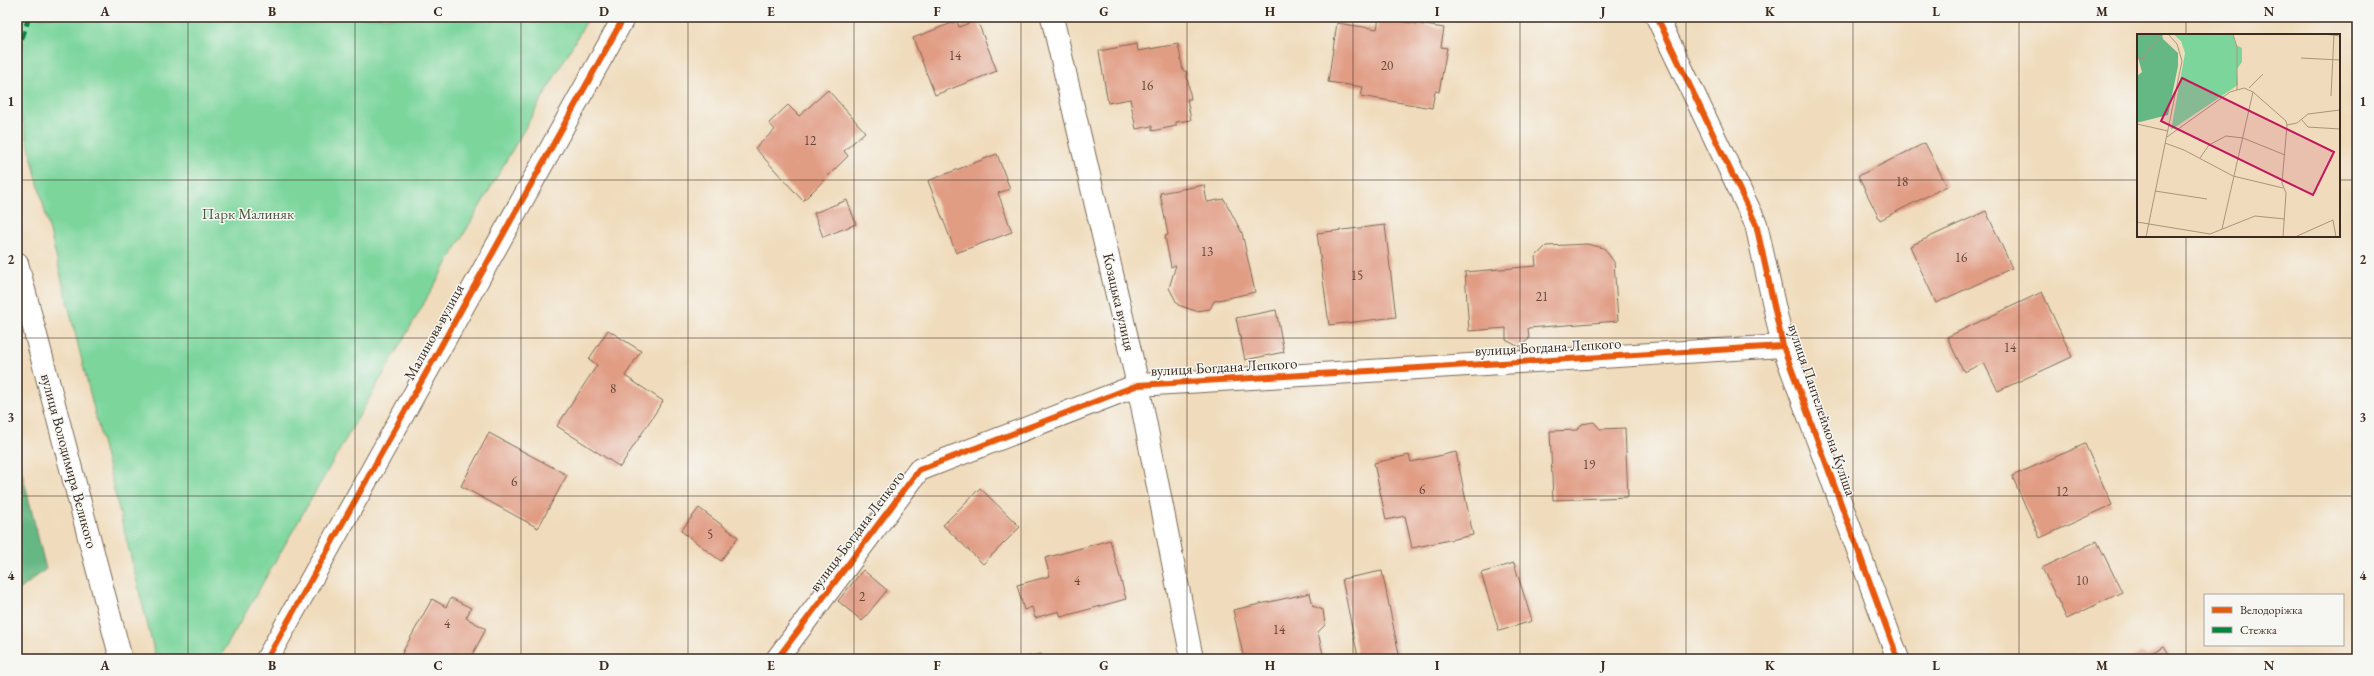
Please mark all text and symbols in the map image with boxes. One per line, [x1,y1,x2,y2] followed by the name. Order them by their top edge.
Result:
[99,3,110,20] text: A
[268,3,276,20] text: B
[433,3,443,20] text: C
[599,3,609,20] text: D
[767,3,775,20] text: E
[933,3,941,20] text: F
[1099,3,1109,20] text: G
[1265,3,1276,20] text: H
[1435,3,1440,20] text: I
[1599,3,1606,20] text: J
[1765,3,1776,20] text: K
[1932,3,1940,20] text: L
[2096,3,2108,20] text: M
[2264,3,2275,20] text: N
[2137,34,2340,237] inset map
[949,47,962,64] house number: 14
[1381,57,1393,74] house number: 20
[1141,77,1153,94] house number: 16
[8,93,15,110] text: 1
[2360,93,2367,110] text: 1
[804,132,817,149] house number: 12
[1896,173,1908,190] house number: 18
[202,204,294,223] park label: Парк Малиняк
[1201,243,1213,260] house number: 13
[1955,249,1967,266] house number: 16
[8,251,15,268] text: 2
[1099,251,1140,353] street label: Козацька вулиця
[2360,251,2367,268] text: 2
[1351,267,1363,284] house number: 15
[399,280,468,383] street label: Малинова вулиця
[1536,288,1548,305] house number: 21
[1784,321,1861,498] street label: вулиця Пантелеймона Куліша
[1474,333,1622,360] street label: вулиця Богдана Лепкого
[2004,339,2017,356] house number: 14
[1150,353,1298,380] street label: вулиця Богдана Лепкого
[37,371,102,550] street label: вулиця Володимира Великого
[610,380,616,397] house number: 8
[8,409,15,426] text: 3
[2360,409,2367,426] text: 3
[1583,456,1596,473] house number: 19
[805,466,908,595] street label: вулиця Богдана Лепкого
[511,473,517,490] house number: 6
[1419,481,1425,498] house number: 6
[2056,483,2069,500] house number: 12
[707,526,713,543] house number: 5
[8,567,15,584] text: 4
[2360,567,2367,584] text: 4
[1074,572,1081,589] house number: 4
[2076,572,2088,589] house number: 10
[859,588,866,605] house number: 2
[2204,594,2344,646] legend
[2240,602,2303,618] text: Велодоріжка
[444,615,451,632] house number: 4
[1273,621,1286,638] house number: 14
[2240,622,2277,638] text: Стежка
[99,657,110,674] text: A
[268,657,276,674] text: B
[433,657,443,674] text: C
[599,657,609,674] text: D
[767,657,775,674] text: E
[933,657,941,674] text: F
[1099,657,1109,674] text: G
[1265,657,1276,674] text: H
[1435,657,1440,674] text: I
[1599,657,1606,674] text: J
[1765,657,1776,674] text: K
[1932,657,1940,674] text: L
[2096,657,2108,674] text: M
[2264,657,2275,674] text: N

